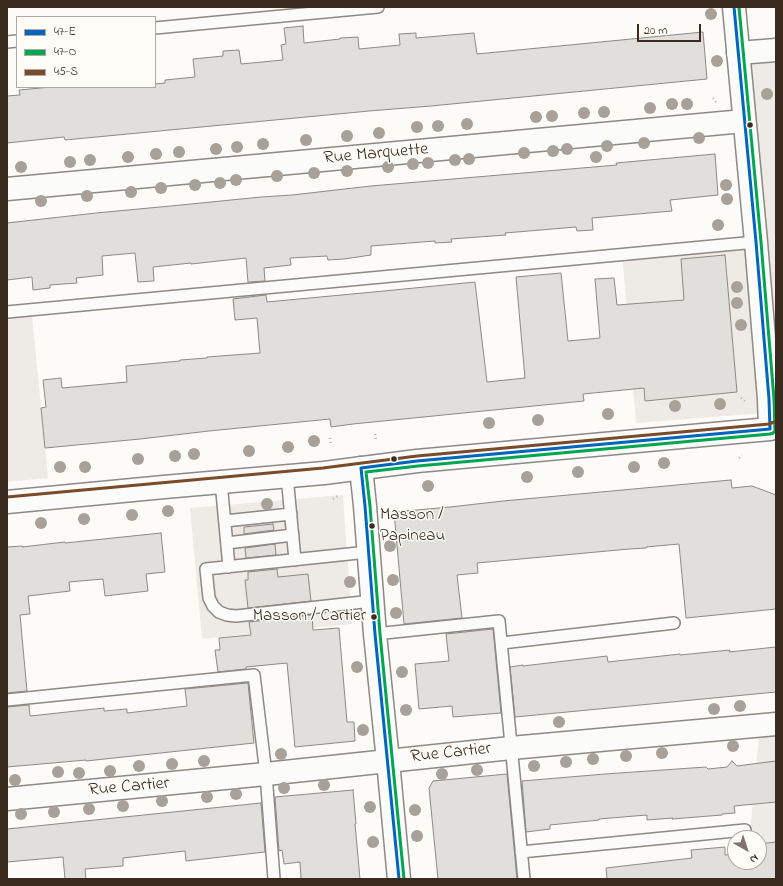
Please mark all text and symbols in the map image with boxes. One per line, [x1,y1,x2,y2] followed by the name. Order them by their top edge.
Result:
[16,16,156,88] legend
[639,16,703,42] scale bar
[644,22,667,40] text: 20 m
[54,23,76,41] text: 47-E
[54,43,76,61] text: 47-O
[54,63,78,81] text: 45-S
[745,120,755,130] unlabelled marker
[323,140,429,170] street label: Rue Marquette
[389,454,399,464] unlabelled marker
[380,506,445,546] place label: Masson / Papineau
[367,521,377,531] marker: Masson / Papineau
[253,607,366,627] place label: Masson / Cartier
[369,612,379,622] marker: Masson / Cartier
[410,739,492,769] street label: Rue Cartier
[88,774,170,802] street label: Rue Cartier
[727,830,767,870] north arrow
[746,850,762,867] text: N

